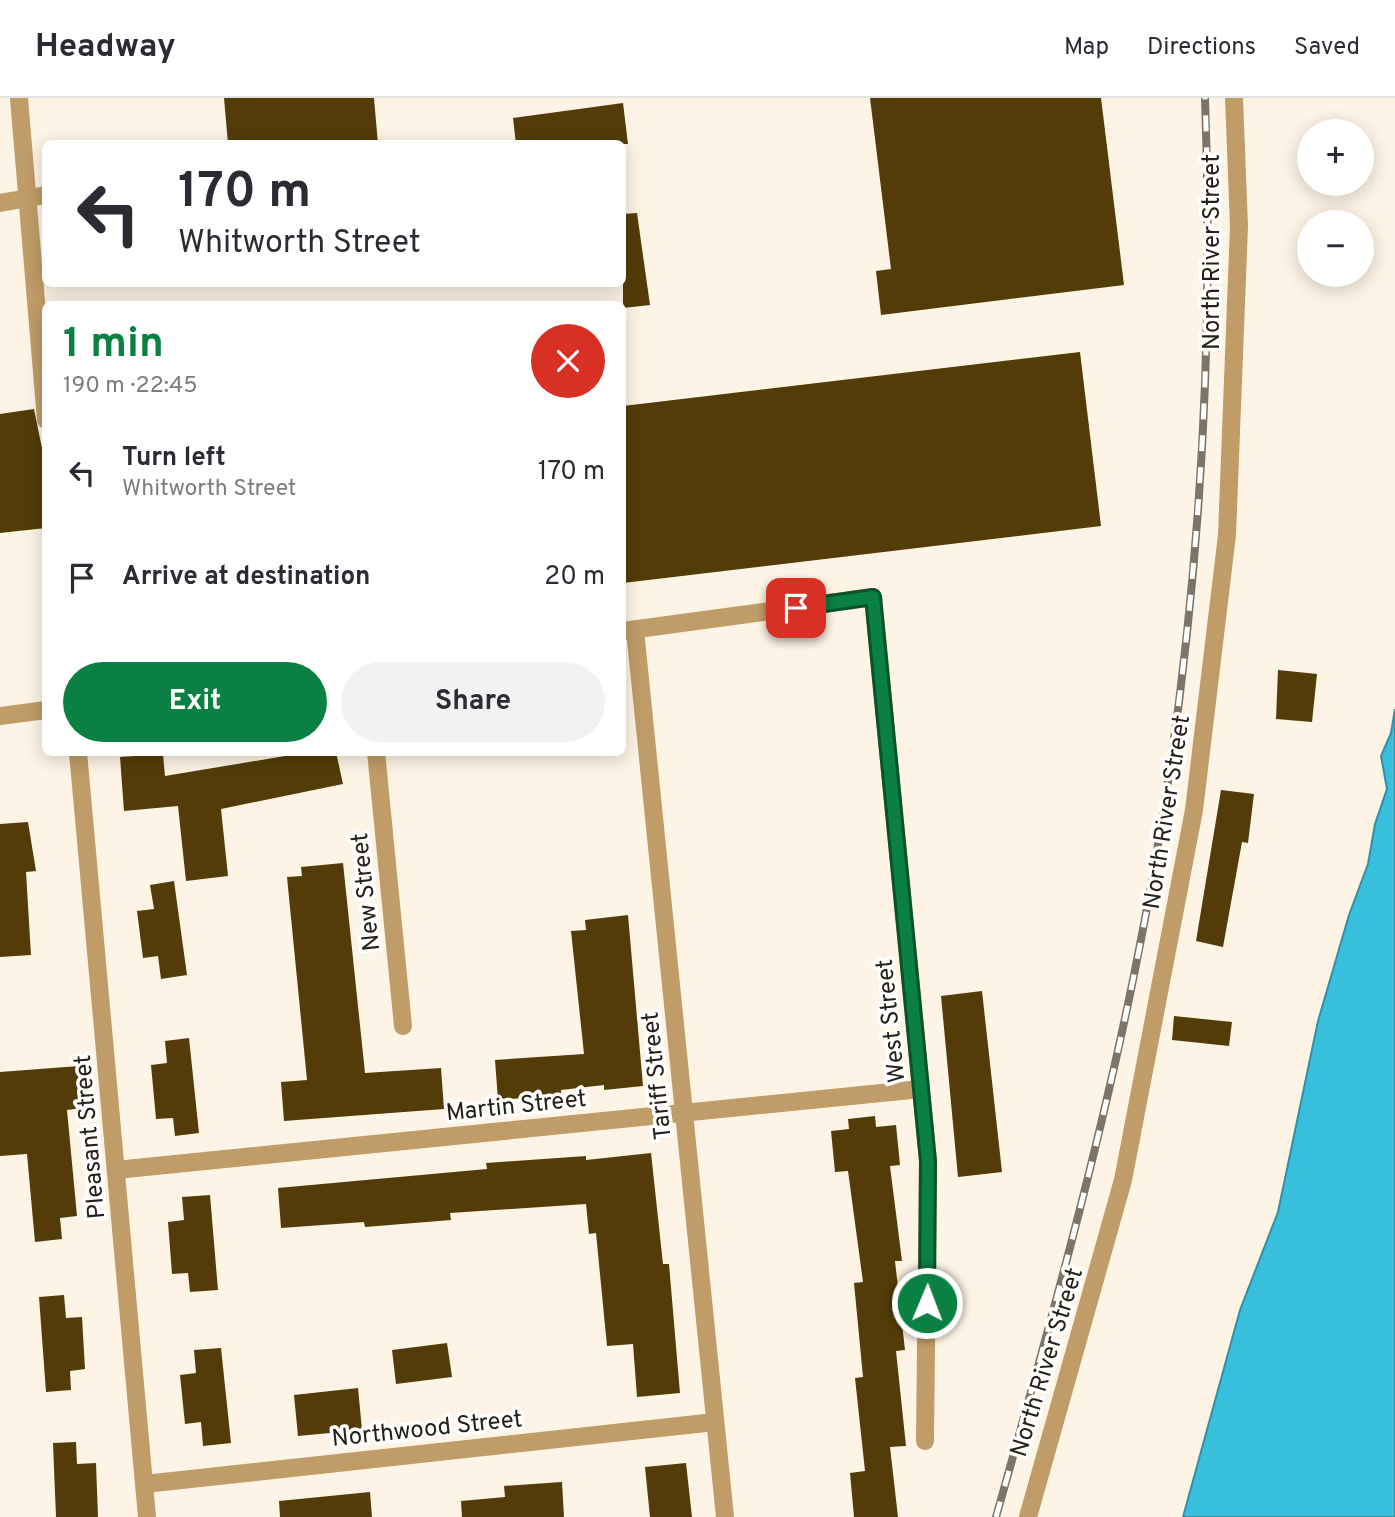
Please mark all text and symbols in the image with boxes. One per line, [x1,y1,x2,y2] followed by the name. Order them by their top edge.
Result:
[35,27,176,69] text: Headway
[1064,33,1109,63] text: Map
[1147,33,1256,63] text: Directions
[1294,33,1360,63] text: Saved
[1297,119,1374,287] map controls
[1297,119,1374,196] button: +
[1198,154,1228,350] street label: North River Street
[178,163,311,225] text: 170 m
[63,168,154,259] icon: left
[1297,210,1374,287] button: −
[178,224,421,264] text: Whitworth Street
[63,319,164,372] text: 1 min
[531,324,605,398] button: close
[63,372,197,401] text: 190 m · 22:45
[122,442,226,475] text: Turn left
[63,454,101,492] icon: left
[538,456,605,489] text: 170 m
[122,475,297,504] text: Whitworth Street
[63,559,101,597] icon: arrive
[122,561,370,594] text: Arrive at destination
[544,561,605,594] text: 20 m
[766,578,826,638] pin
[777,589,815,627] icon: arrive
[63,662,327,742] button: Exit
[341,662,605,742] button: Share
[1138,713,1198,912] street label: North River Street
[346,831,388,952] street label: New Street
[871,957,913,1084] street label: West Street
[636,1010,680,1141] street label: Tariff Street
[69,1053,113,1220] street label: Pleasant Street
[444,1085,588,1129] street label: Martin Street
[1005,1264,1091,1461] street label: North River Street
[890,1266,964,1340] position arrow
[330,1405,524,1455] street label: Northwood Street

